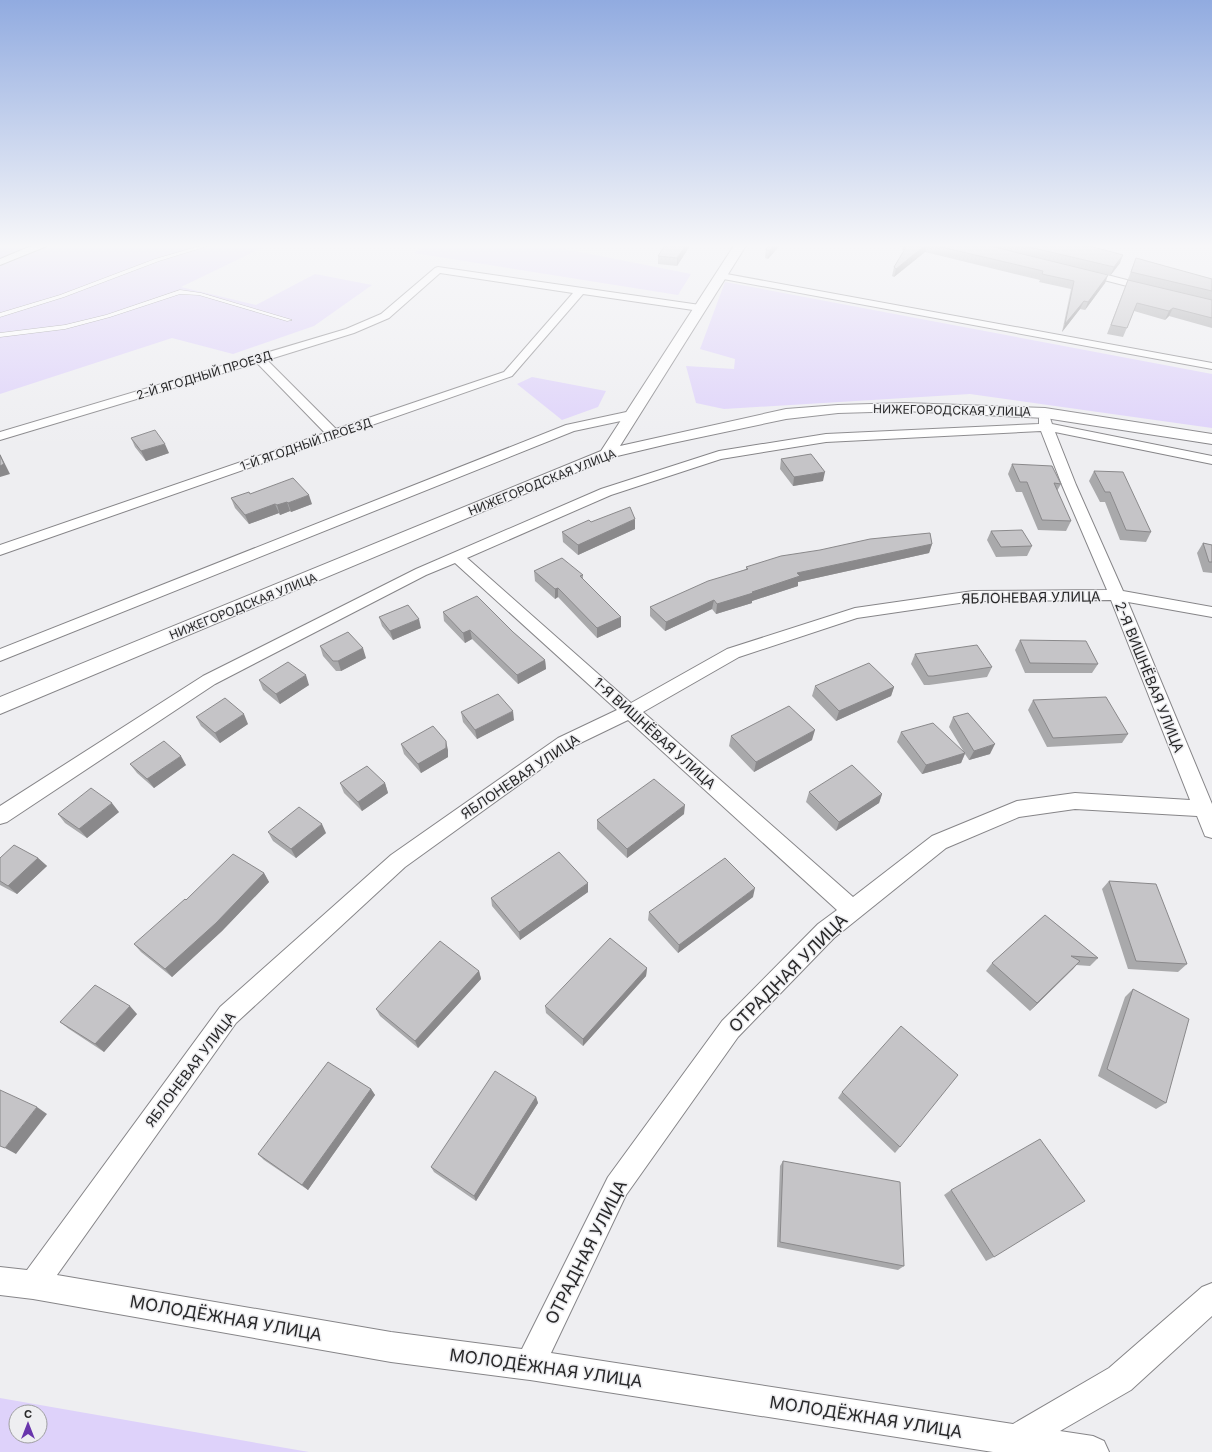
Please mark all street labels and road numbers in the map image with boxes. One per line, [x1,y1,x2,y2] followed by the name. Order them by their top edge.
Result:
[135,347,274,403] street label: 2-Й ЯГОДНЫЙ ПРОЕЗД
[873,401,1031,419] street label: НИЖЕГОРОДСКАЯ УЛИЦА
[238,414,374,474] street label: 1-Й ЯГОДНЫЙ ПРОЕЗД
[466,445,618,519] street label: НИЖЕГОРОДСКАЯ УЛИЦА
[167,569,319,643] street label: НИЖЕГОРОДСКАЯ УЛИЦА
[961,587,1101,607] street label: ЯБЛОНЕВАЯ УЛИЦА
[1112,599,1188,755] street label: 2-Я ВИШНЁВАЯ УЛИЦА
[590,674,720,793] street label: 1-Я ВИШНЁВАЯ УЛИЦА
[457,730,583,822] street label: ЯБЛОНЕВАЯ УЛИЦА
[725,910,851,1036] street label: ОТРАДНАЯ УЛИЦА
[141,1008,239,1130] street label: ЯБЛОНЕВАЯ УЛИЦА
[541,1176,631,1327] street label: ОТРАДНАЯ УЛИЦА
[128,1290,324,1345] street label: МОЛОДЁЖНАЯ УЛИЦА
[448,1344,644,1391] street label: МОЛОДЁЖНАЯ УЛИЦА
[768,1391,964,1442] street label: МОЛОДЁЖНАЯ УЛИЦА

